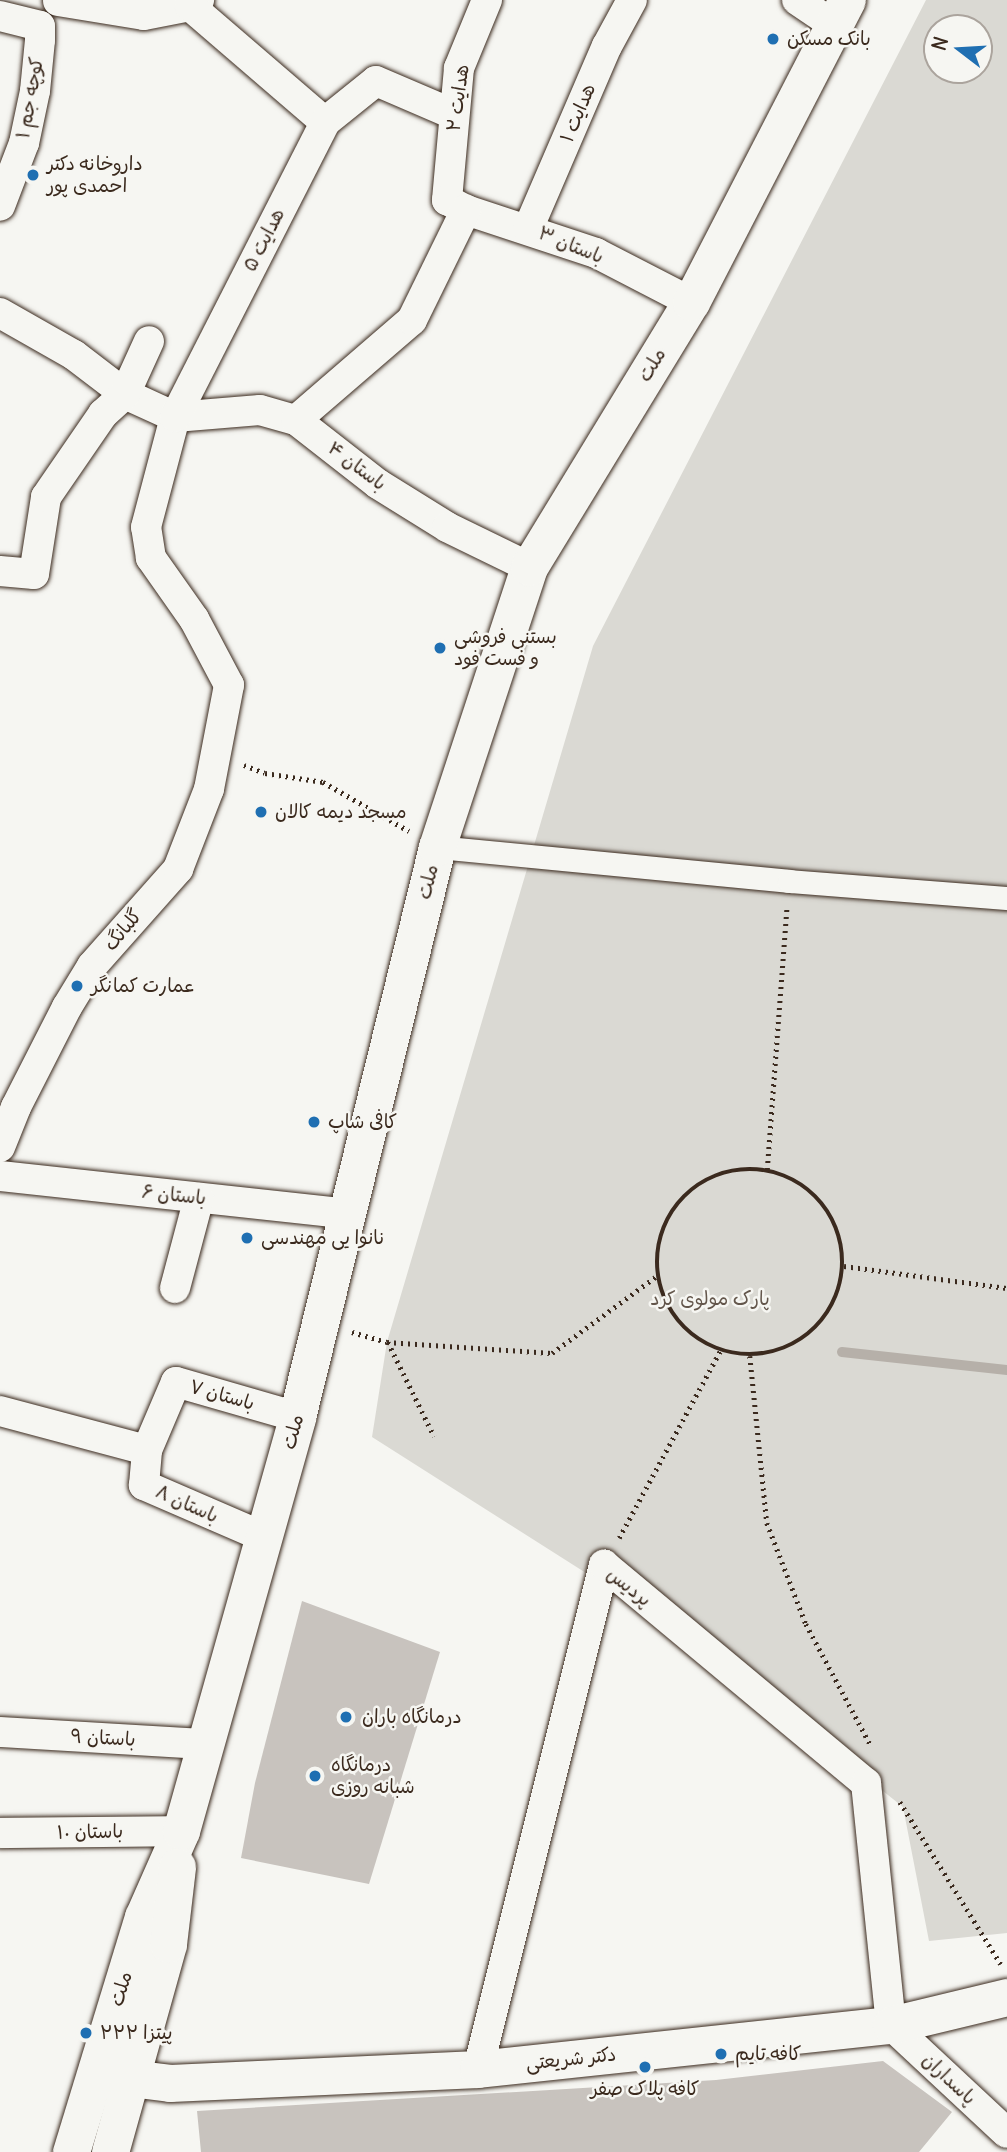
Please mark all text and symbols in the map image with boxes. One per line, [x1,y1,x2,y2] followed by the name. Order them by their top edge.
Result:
[923,14,993,84] north arrow
[787,28,871,50] place label: بانک مسکن
[765,31,781,47] marker: بانک مسکن
[926,34,953,53] text: N
[12,56,48,140] street label: ۱ کوچه جم
[442,63,474,133] street label: هدایت ۲
[556,80,600,146] street label: هدایت ۱
[47,153,143,197] place label: داروخانه دکتر احمدی پور
[25,167,41,183] marker: داروخانه دکتر احمدی پور
[238,205,290,275] street label: هدایت ۵
[535,222,607,268] street label: باستان ۳
[633,344,671,386] street label: ملت
[323,437,391,495] street label: باستان ۴
[454,626,557,670] place label: بستنی فروشی و فست فود
[432,640,448,656] marker: بستنی فروشی و فست فود
[275,801,407,823] place label: مسجد دیمه کالان
[253,804,269,820] marker: مسجد دیمه کالان
[413,862,443,902] street label: ملت
[99,905,147,955] street label: گلبانگ
[91,975,196,997] place label: عمارت کمانگر
[69,978,85,994] marker: عمارت کمانگر
[328,1111,397,1133] place label: کافی شاپ
[306,1114,322,1130] marker: کافی شاپ
[141,1180,207,1210] street label: باستان ۶
[261,1227,385,1249] place label: نانوا یی مهندسی
[239,1230,255,1246] marker: نانوا یی مهندسی
[650,1288,770,1310] park label: پارک مولوی کرد
[187,1375,257,1415] street label: باستان ۷
[277,1412,309,1452] street label: ملت
[152,1480,222,1528] street label: باستان ۸
[602,1563,656,1611] street label: پردیس
[362,1706,462,1728] place label: درمانگاه باران
[336,1707,356,1727] marker: درمانگاه باران
[70,1725,136,1751] street label: باستان ۹
[331,1754,415,1798] place label: درمانگاه شبانه روزی
[305,1766,325,1786] marker: درمانگاه شبانه روزی
[57,1820,123,1844] street label: باستان ۱۰
[105,1969,137,2009] street label: ملت
[100,2022,173,2044] place label: پیتزا ۲۲۲
[78,2025,94,2041] marker: پیتزا ۲۲۲
[525,2043,617,2075] street label: دکتر شریعتی
[735,2043,802,2065] place label: کافه تایم
[713,2046,729,2062] marker: کافه تایم
[917,2049,981,2109] street label: پاسداران
[637,2059,653,2075] marker: کافه پلاک صفر
[590,2078,700,2100] place label: کافه پلاک صفر

